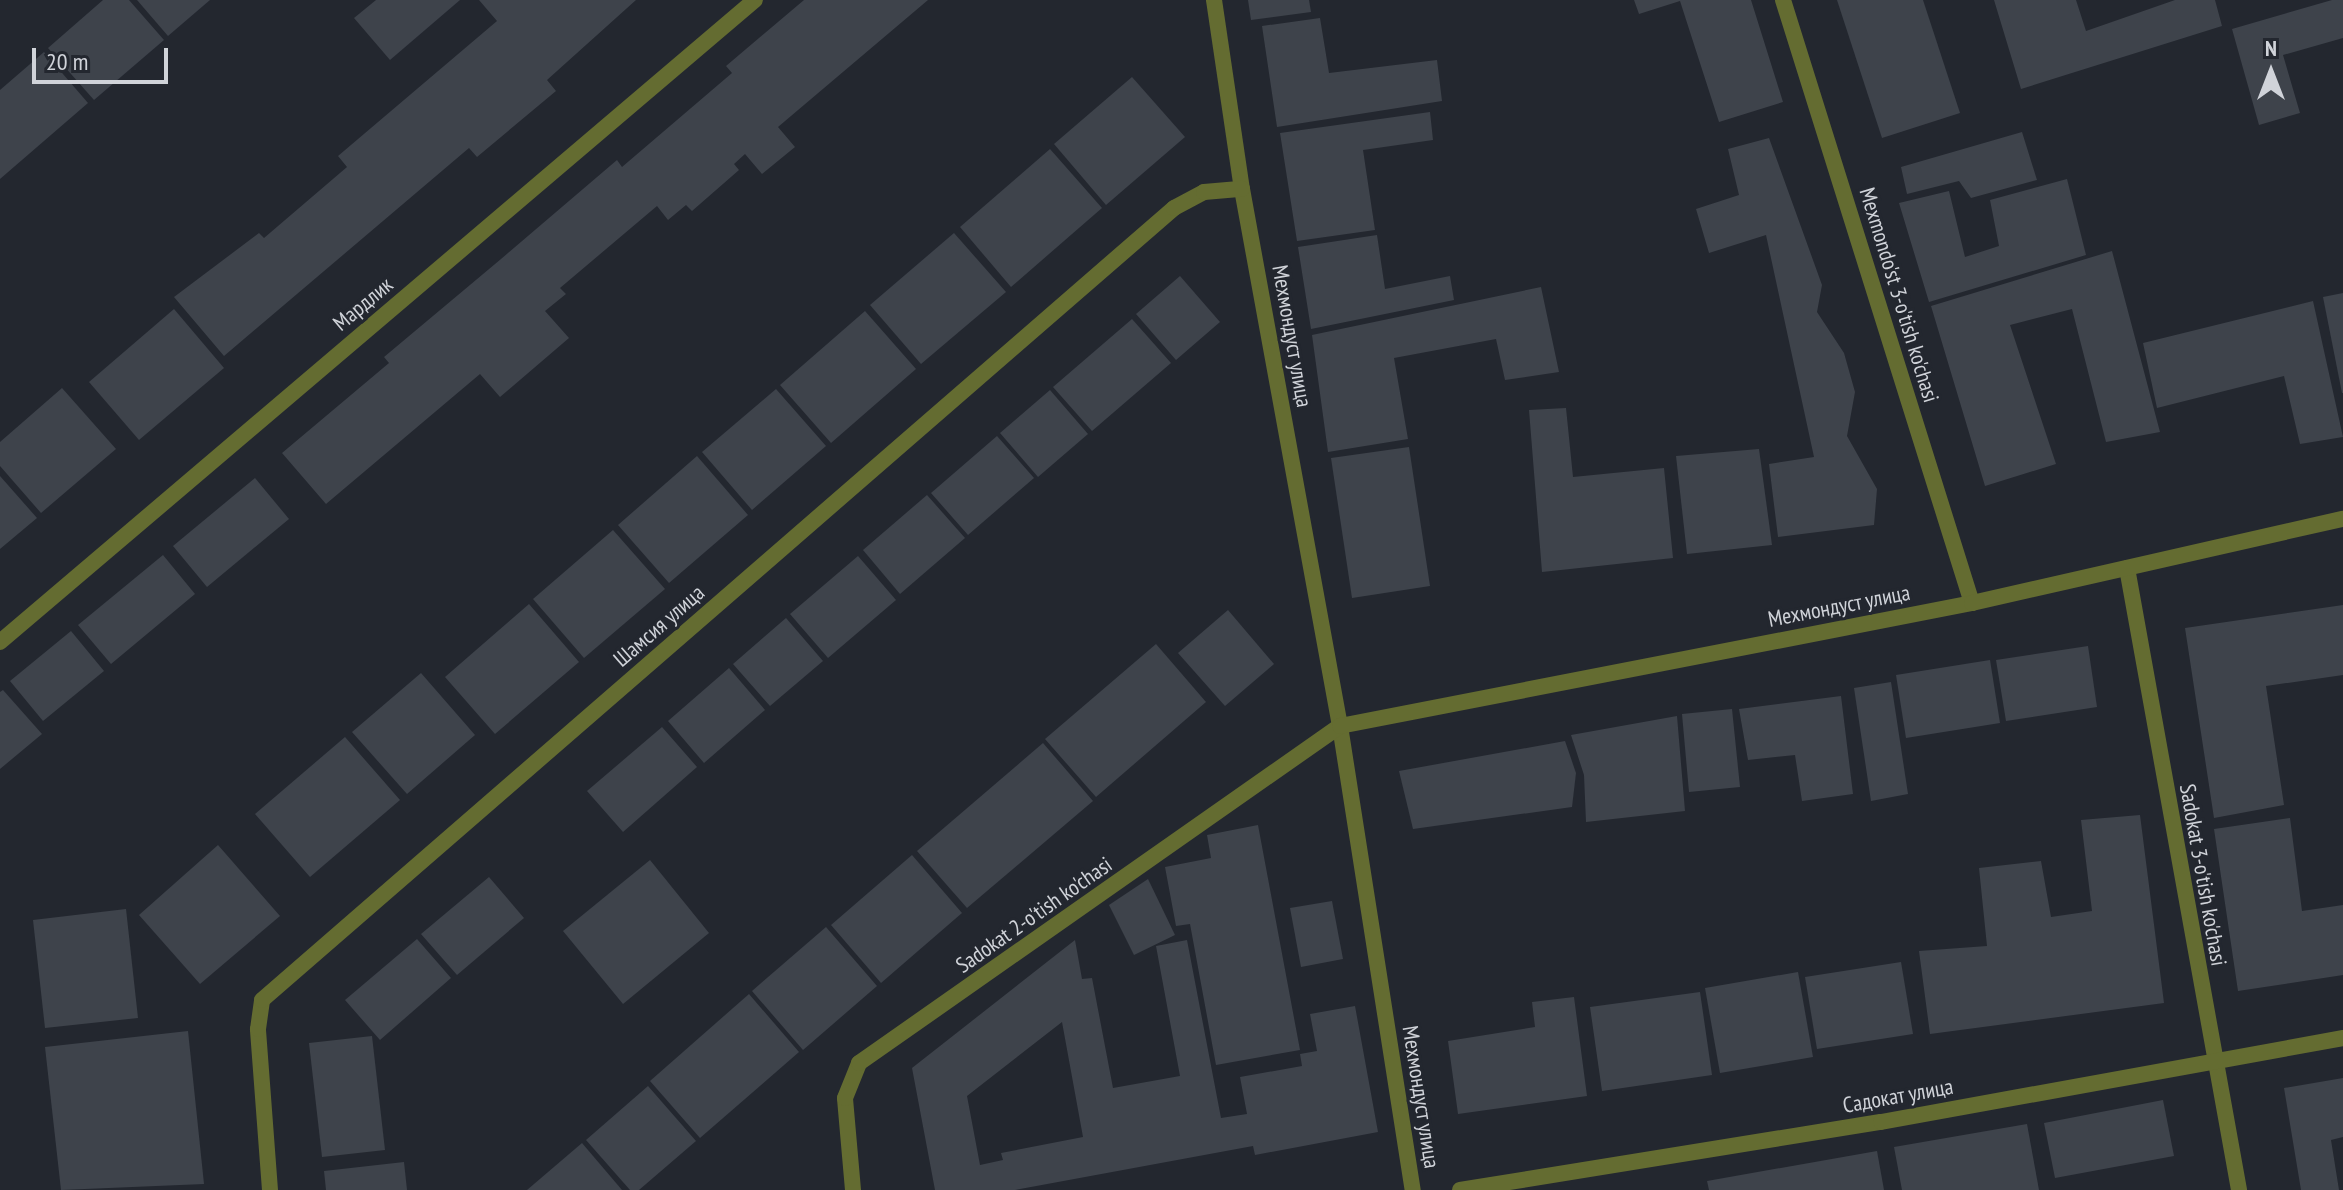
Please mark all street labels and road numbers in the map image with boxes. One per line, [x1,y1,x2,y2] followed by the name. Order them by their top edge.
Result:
[1854,184,1944,406] street label: Mexmondo'st 3-o'tish ko'chasi
[1266,263,1318,409] street label: Мехмондуст улица
[328,272,398,336] street label: Мардлик
[608,579,710,673] street label: Шамсия улица
[1766,579,1912,633] street label: Мехмондуст улица
[2174,782,2232,968] street label: Sadokat 3-o'tish ko'chasi
[951,851,1117,979] street label: Sadokat 2-o'tish ko'chasi
[1397,1024,1445,1170] street label: Мехмондуст улица
[1840,1073,1956,1119] street label: Садокат улица

